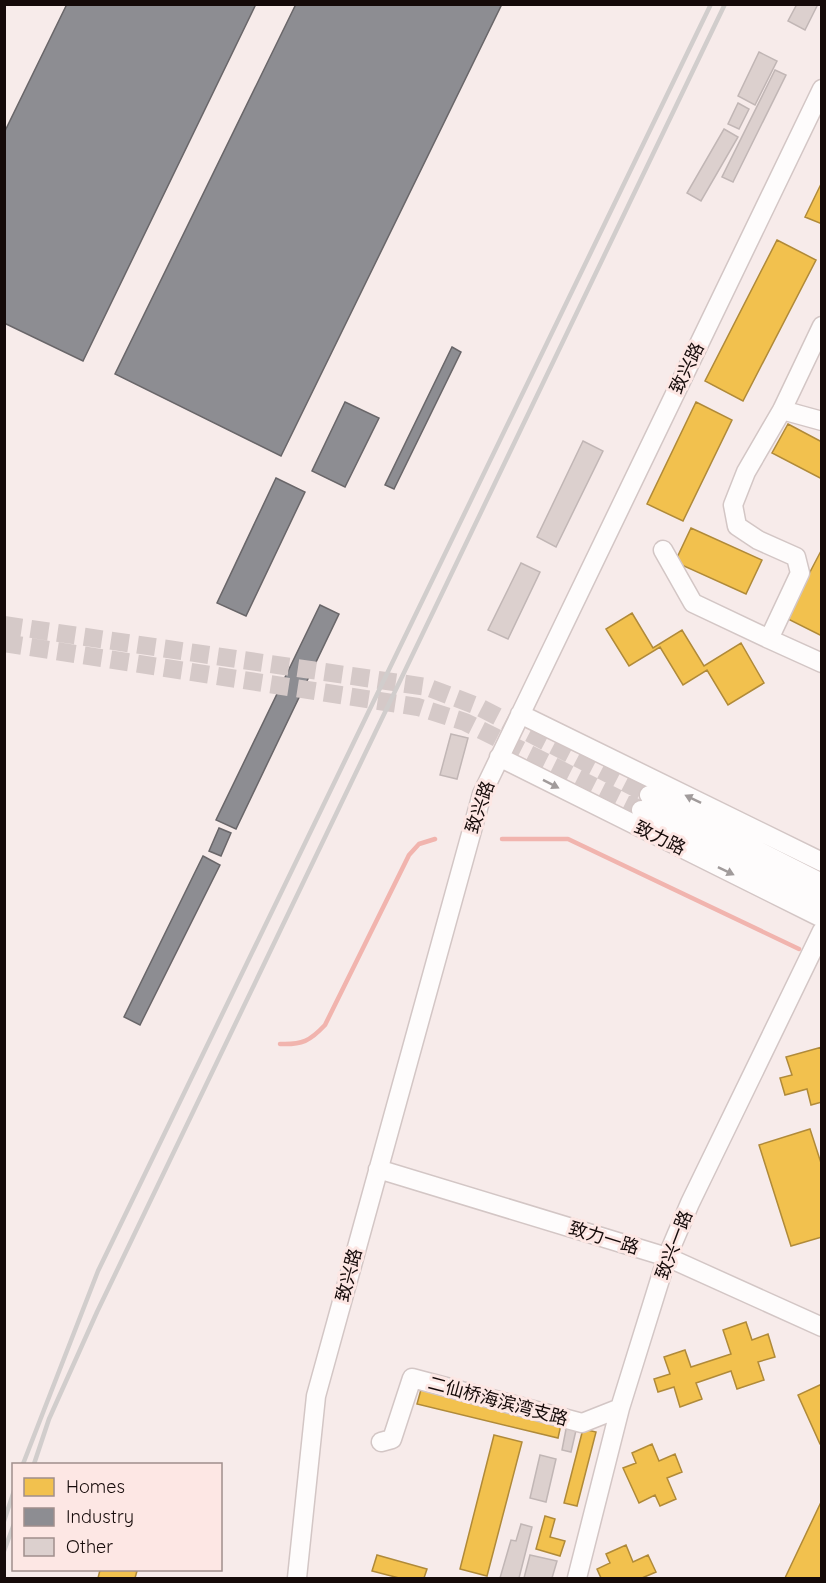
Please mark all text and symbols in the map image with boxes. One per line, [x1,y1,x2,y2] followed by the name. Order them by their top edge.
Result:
[664,338,709,397] street label: 致兴路
[460,778,499,836] street label: 致兴路
[543,779,560,788] one-way arrow
[685,795,702,804] one-way arrow
[631,815,690,860] street label: 致力路
[717,866,734,876] one-way arrow
[650,1207,697,1283] street label: 致兴一路
[566,1216,642,1259] street label: 致力一路
[330,1246,367,1304] street label: 致兴路
[426,1371,571,1430] street label: 二仙桥海滨湾支路
[12,1463,222,1571] legend
[66,1475,125,1498] text: Homes
[66,1505,134,1528] text: Industry
[66,1535,113,1558] text: Other

